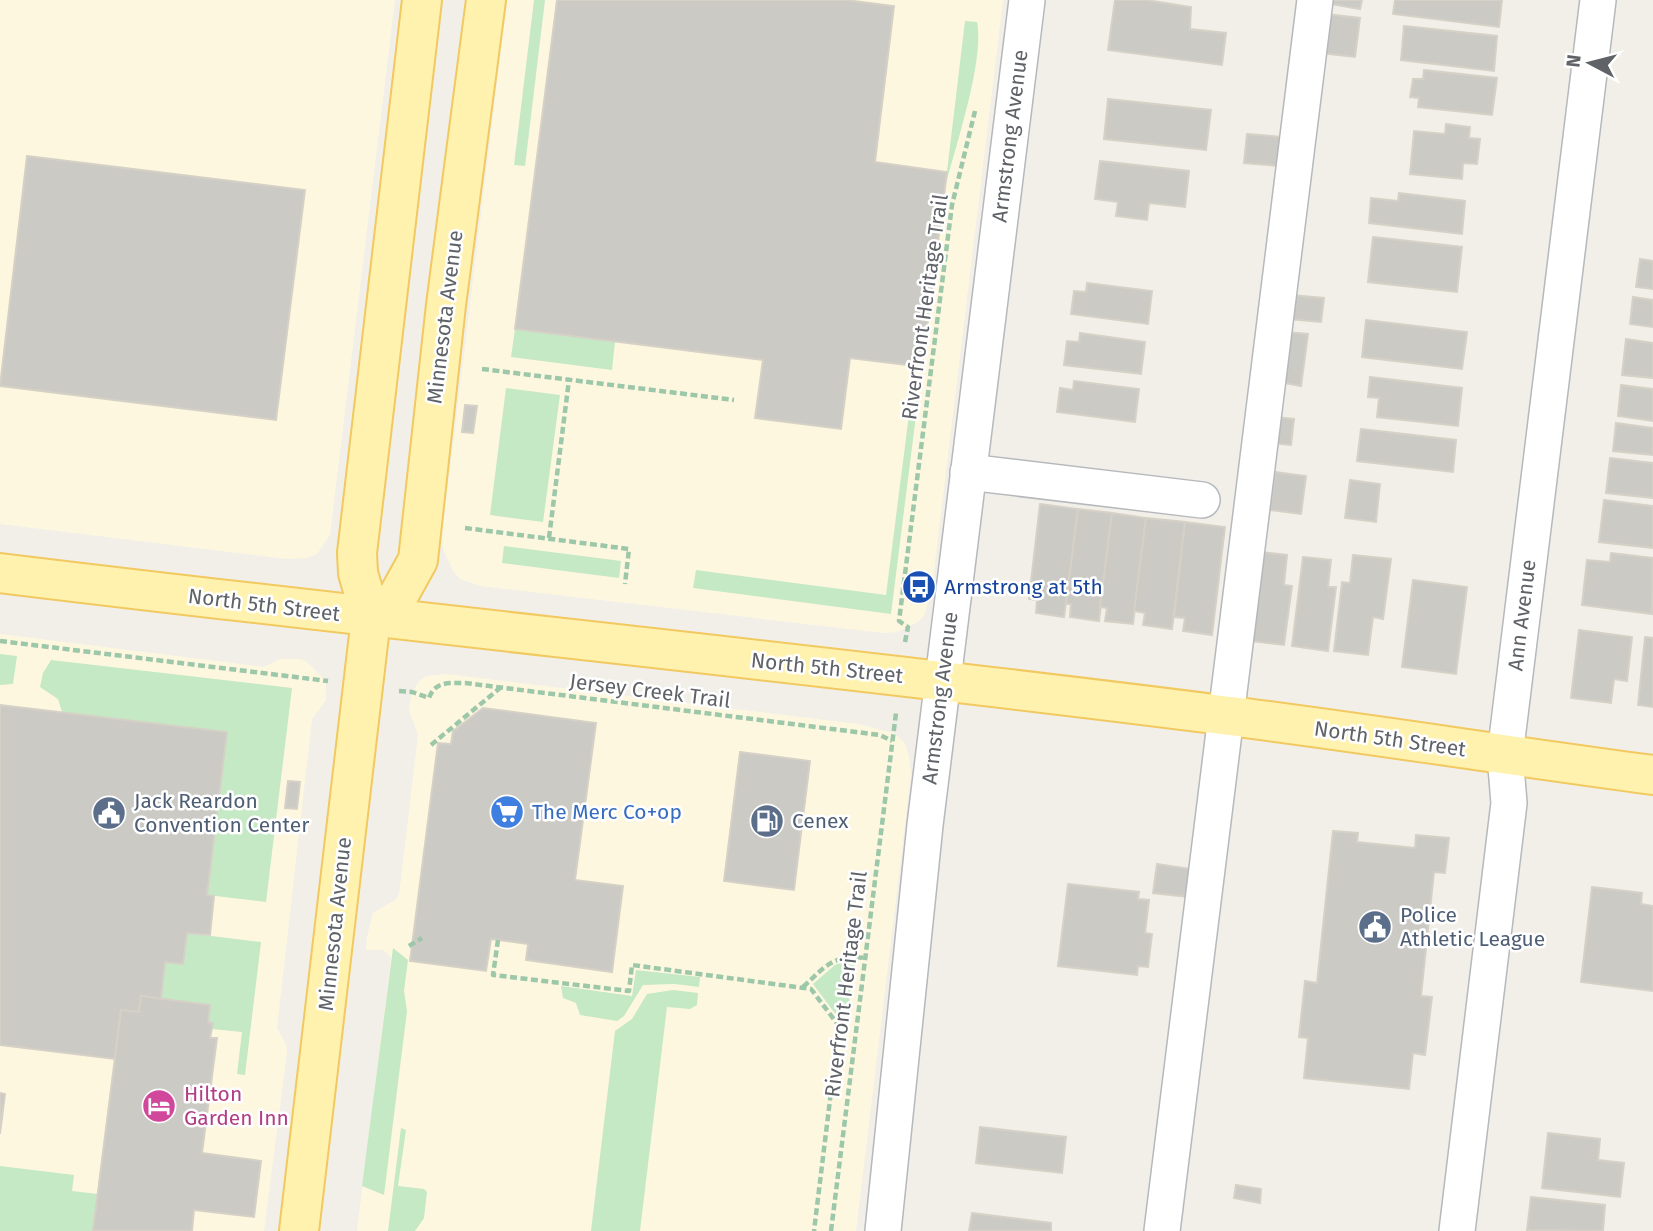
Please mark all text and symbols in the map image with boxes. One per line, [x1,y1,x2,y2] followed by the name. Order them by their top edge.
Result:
[1555,28,1625,98] north arrow
[987,48,1033,224] street label: Armstrong Avenue
[1561,53,1586,69] text: N
[896,192,954,422] street label: Riverfront Heritage Trail
[421,229,469,405] street label: Minnesota Avenue
[1502,558,1542,672] street label: Ann Avenue
[900,568,938,606] bus stop icon: Armstrong at 5th
[944,574,1103,600] place label: Armstrong at 5th
[187,583,342,627] street label: North 5th Street
[917,610,963,786] street label: Armstrong Avenue
[750,647,905,689] street label: North 5th Street
[568,668,732,714] street label: Jersey Creek Trail
[1312,715,1468,763] street label: North 5th Street
[134,788,309,838] place label: Jack Reardon Convention Center
[488,793,526,831] supermarket icon: The Merc Co+op
[90,794,128,832] public building icon: Jack Reardon Convention Center
[532,799,682,825] place label: The Merc Co+op
[748,802,786,840] fuel station icon: Cenex
[792,808,849,834] place label: Cenex
[313,836,357,1012] street label: Minnesota Avenue
[819,869,873,1099] street label: Riverfront Heritage Trail
[1400,902,1545,952] place label: Police Athletic League
[1356,908,1394,946] public building icon: Police Athletic League
[184,1081,289,1131] place label: Hilton Garden Inn
[140,1087,178,1125] hotel icon: Hilton Garden Inn

